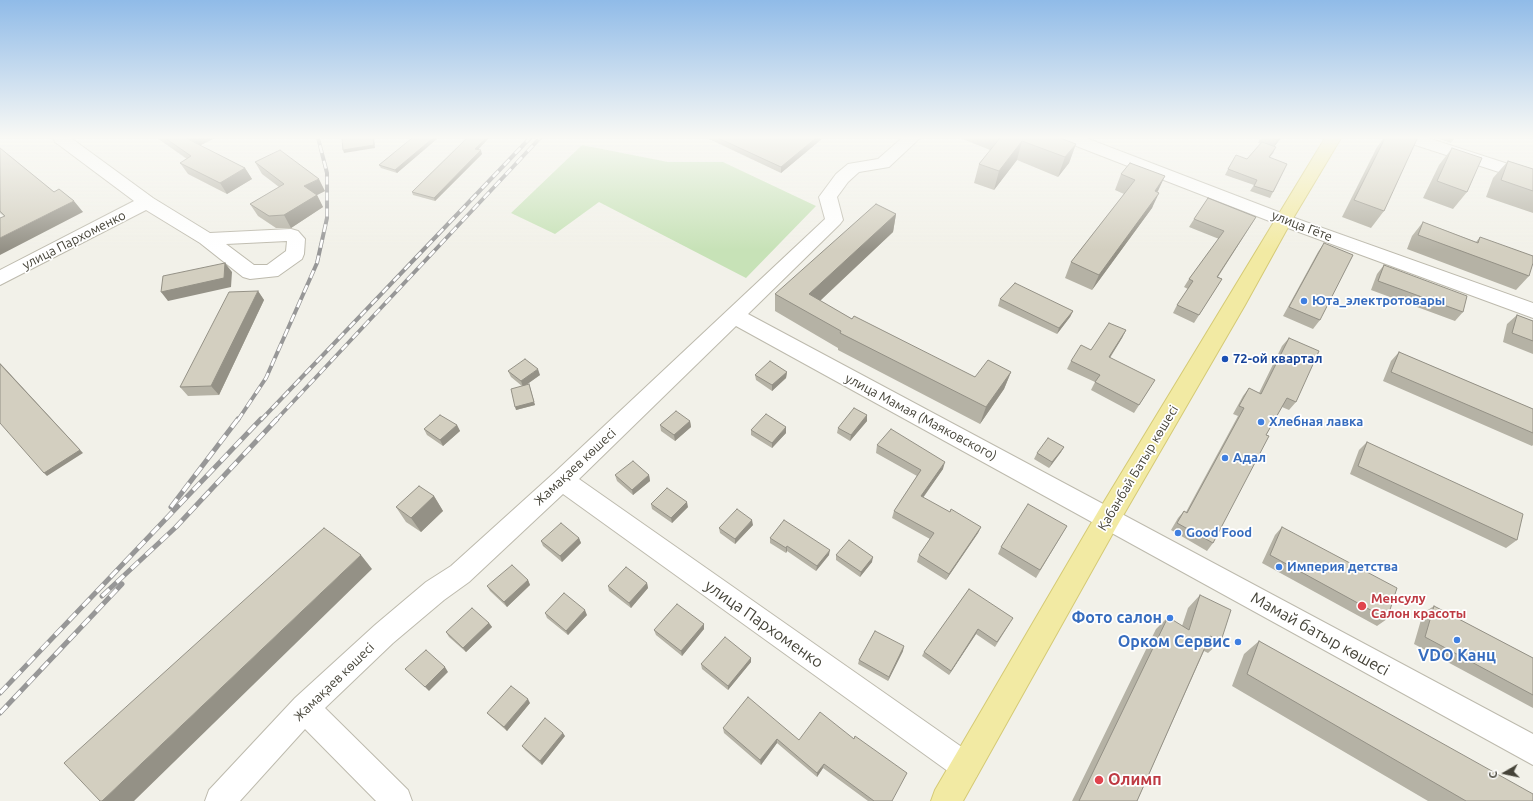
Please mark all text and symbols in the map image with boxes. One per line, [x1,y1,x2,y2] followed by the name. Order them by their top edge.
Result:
[20,207,128,273] street label: улица Пархоменко
[1269,207,1335,245] street label: улица Гёте
[1312,293,1445,309] place label: Юта_электротовары
[1299,296,1309,306] marker: Юта_электротовары
[1233,351,1322,367] place label: 72-ой квартал
[1220,354,1230,364] marker: 72-ой квартал
[842,370,1000,464] street label: улица Мамая (Маяковского)
[1094,402,1182,534] street label: Қабанбай Батыр көшесі
[1269,414,1363,430] place label: Хлебная лавка
[1256,417,1266,427] marker: Хлебная лавка
[531,425,619,509] street label: Жамақаев көшесі
[1233,450,1266,466] place label: Адал
[1220,453,1230,463] marker: Адал
[1186,525,1252,541] place label: Good Food
[1173,528,1183,538] marker: Good Food
[1287,559,1398,575] place label: Империя детства
[1274,562,1284,572] marker: Империя детства
[701,576,827,672] street label: улица Пархоменко
[1247,588,1393,680] street label: Мамай батыр көшесі
[1371,591,1466,622] place label: Менсулу Салон красоты
[1356,600,1368,612] marker: Менсулу Салон красоты
[1071,608,1162,628] place label: Фото салон
[1165,613,1175,623] marker: Фото салон
[1118,632,1230,652] place label: Орком Сервис
[1452,635,1462,645] marker: VDO Канц
[1233,637,1243,647] marker: Орком Сервис
[290,640,378,724] street label: Жамақаев көшесі
[1418,646,1496,666] place label: VDO Канц
[1485,753,1525,793] north arrow
[1108,770,1162,790] place label: Олимп
[1487,770,1500,779] text: С
[1093,774,1105,786] marker: Олимп

